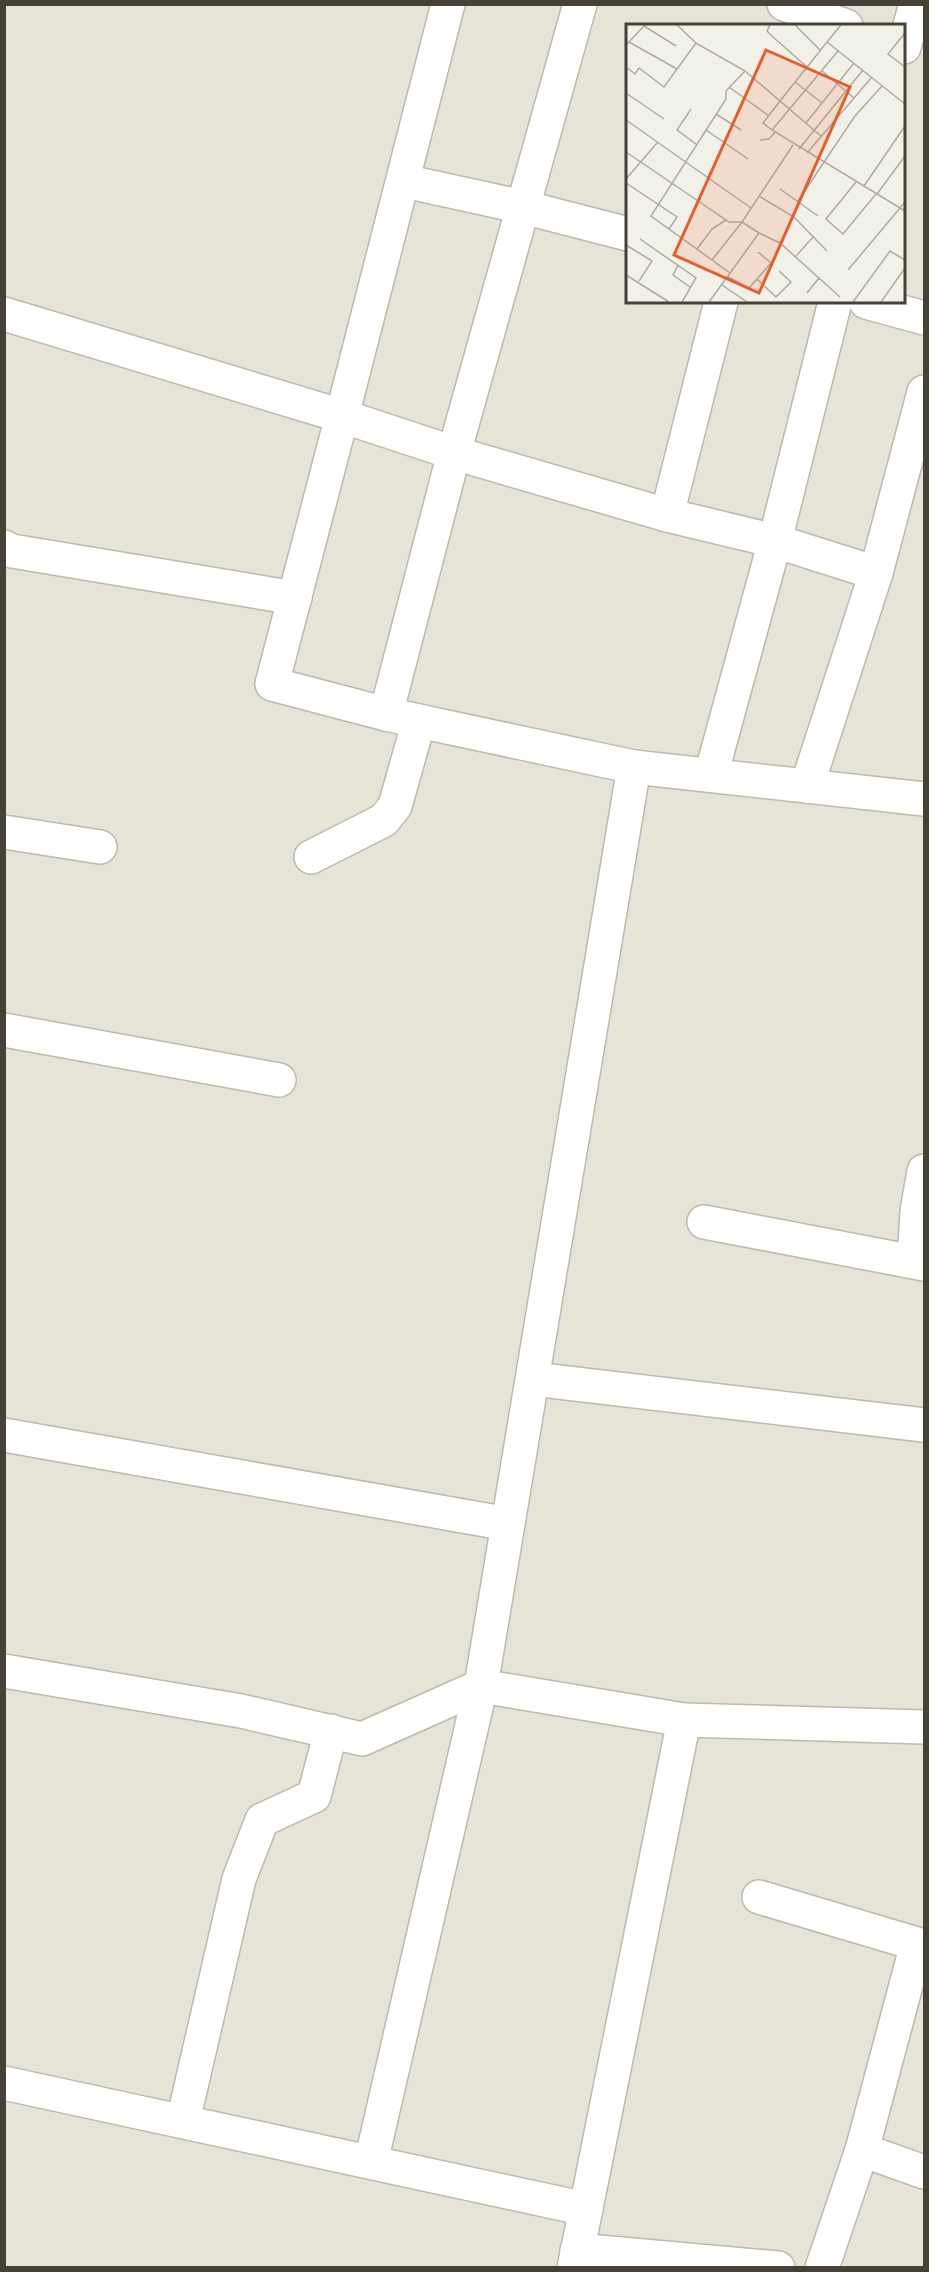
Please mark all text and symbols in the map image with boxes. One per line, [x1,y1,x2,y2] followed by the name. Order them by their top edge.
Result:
[626,24,905,303] inset map

